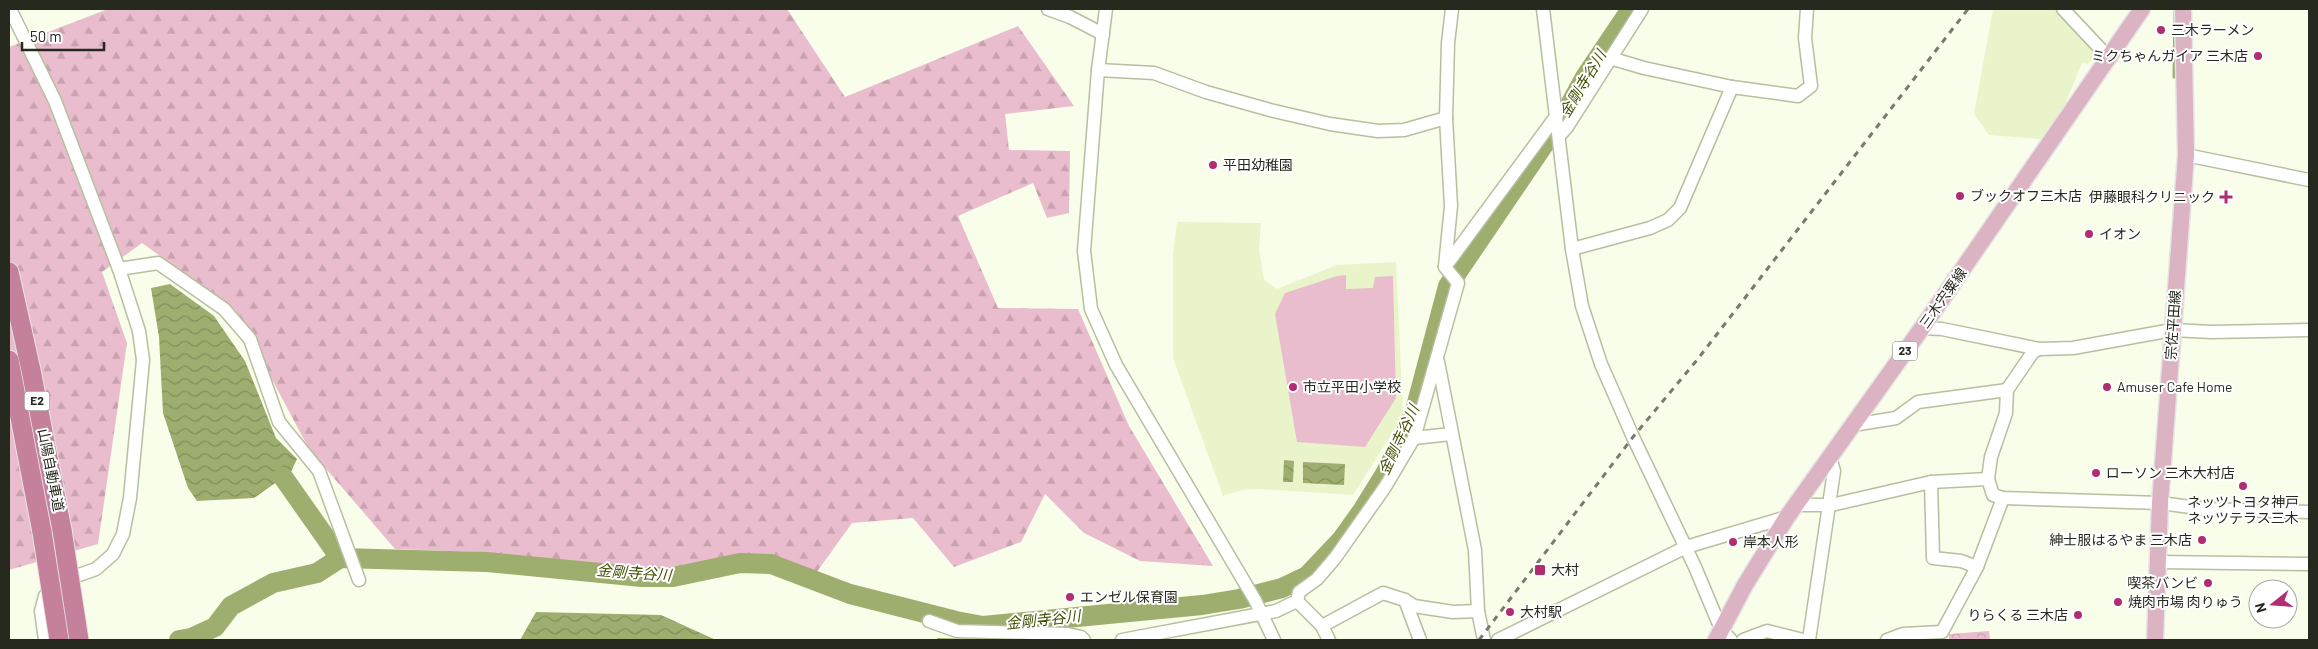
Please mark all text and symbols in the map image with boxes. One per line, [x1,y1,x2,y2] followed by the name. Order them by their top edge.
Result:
[22,20,105,52] scale bar
[2171,21,2254,38] place label: 三木ラーメン
[2155,24,2167,36] marker: 三木ラーメン
[30,27,62,45] text: 50 m
[1555,45,1610,120] water label: 金剛寺谷川
[2091,47,2248,64] place label: ミクちゃんガイア 三木店
[2252,50,2264,62] marker: ミクちゃんガイア 三木店
[1223,156,1293,173] place label: 平田幼稚園
[1207,159,1219,171] marker: 平田幼稚園
[1970,187,2082,204] place label: ブックオフ三木店
[2089,188,2215,205] place label: 伊藤眼科クリニック
[1954,190,1966,202] marker: ブックオフ三木店
[2219,190,2233,204] marker: 伊藤眼科クリニック
[2099,225,2141,242] place label: イオン
[2083,228,2095,240] marker: イオン
[1916,264,1970,331] street label: 三木宍粟線
[2162,289,2183,360] street label: 宗佐平田線
[1892,342,1918,361] road number: 23
[1303,378,1401,395] place label: 市立平田小学校
[2117,378,2233,395] place label: Amuser Cafe Home
[1287,381,1299,393] marker: 市立平田小学校
[2101,381,2113,393] marker: Amuser Cafe Home
[24,392,50,411] road number: E2
[1374,400,1423,477] water label: 金剛寺谷川
[35,427,68,513] street label: 山陽自動車道
[2106,464,2235,481] place label: ローソン 三木大村店
[2090,467,2102,479] marker: ローソン 三木大村店
[2237,480,2249,492] marker: ネッツトヨタ神戸 ネッツテラス三木
[2187,493,2299,526] place label: ネッツトヨタ神戸 ネッツテラス三木
[2049,531,2192,548] place label: 紳士服はるやま 三木店
[1743,533,1799,550] place label: 岸本人形
[2196,534,2208,546] marker: 紳士服はるやま 三木店
[1727,536,1739,548] marker: 岸本人形
[596,560,674,584] water label: 金剛寺谷川
[1551,561,1579,578] place label: 大村
[1533,563,1547,577] marker: 大村
[2127,574,2198,591] place label: 喫茶バンビ
[2202,577,2214,589] marker: 喫茶バンビ
[2248,579,2298,629] north arrow
[1080,588,1178,605] place label: エンゼル保育園
[1064,591,1076,603] marker: エンゼル保育園
[2128,593,2243,610] place label: 焼肉市場 肉りゅう
[2112,596,2124,608] marker: 焼肉市場 肉りゅう
[2251,601,2270,615] text: N
[1520,603,1562,620] place label: 大村駅
[1005,606,1083,632] water label: 金剛寺谷川
[1504,606,1516,618] marker: 大村駅
[1967,606,2068,623] place label: りらくる 三木店
[2072,609,2084,621] marker: りらくる 三木店

